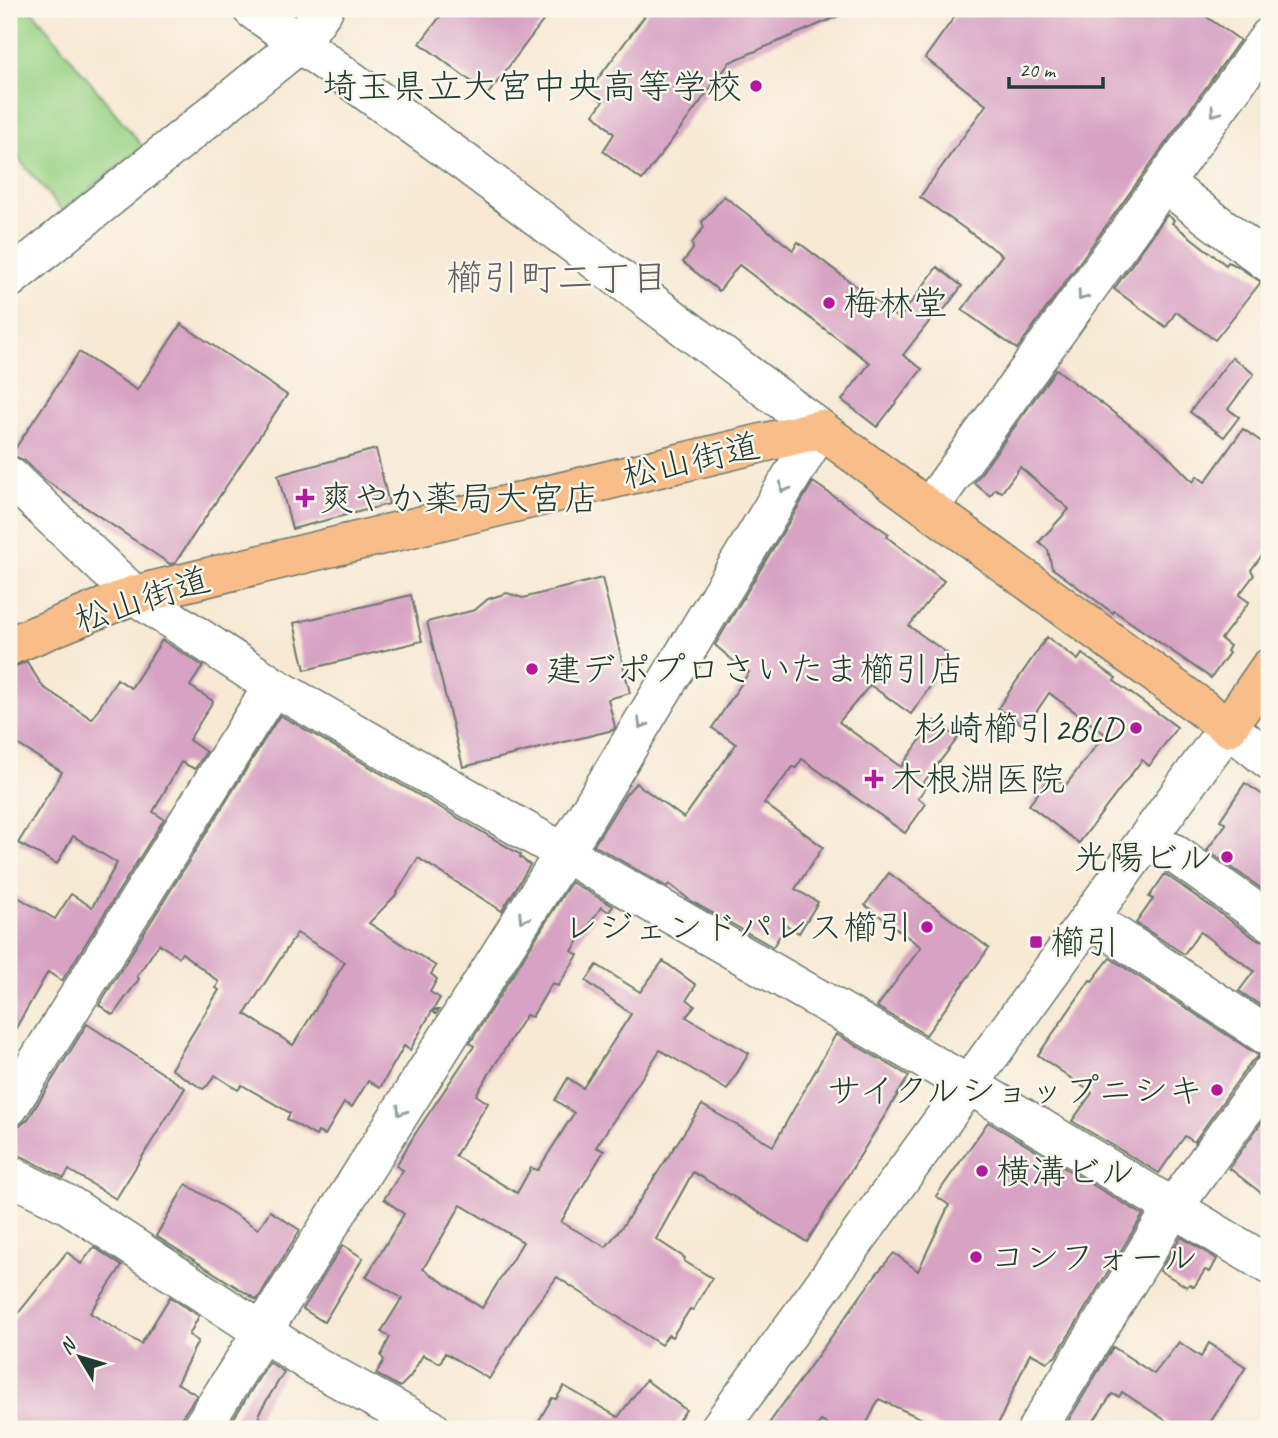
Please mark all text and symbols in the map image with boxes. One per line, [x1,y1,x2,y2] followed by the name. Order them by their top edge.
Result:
[1009,46,1103,90] scale bar
[1019,57,1057,83] text: 20 m
[322,64,742,109] place label: 埼玉県立大宮中央高等学校
[748,78,764,94] marker: 埼玉県立大宮中央高等学校
[1211,104,1223,117] one-way arrow
[446,254,668,301] district label: 櫛引町二丁目
[843,281,948,326] place label: 梅林堂
[1078,289,1090,301] one-way arrow
[821,295,837,311] marker: 梅林堂
[618,423,764,498] street label: 松山街道
[319,476,599,521] place label: 爽やか薬局大宮店
[780,480,793,493] one-way arrow
[297,490,313,506] marker: 爽やか薬局大宮店
[69,556,216,643] street label: 松山街道
[546,647,965,692] place label: 建デポプロさいたま櫛引店
[524,661,540,677] marker: 建デポプロさいたま櫛引店
[913,706,1125,751] place label: 杉崎櫛引2BLD
[637,717,650,730] one-way arrow
[1128,720,1144,736] marker: 杉崎櫛引2BLD
[890,757,1065,802] place label: 木根淵医院
[864,769,884,789] marker: 木根淵医院
[1074,835,1213,880] place label: 光陽ビル
[1219,849,1235,865] marker: 光陽ビル
[563,905,913,950] place label: レジェンドパレス櫛引
[518,911,531,924] one-way arrow
[919,919,935,935] marker: レジェンドパレス櫛引
[1050,920,1120,965] place label: 櫛引
[1028,934,1044,950] marker: 櫛引
[826,1068,1203,1113] place label: サイクルショップニシキ
[1209,1082,1225,1098] marker: サイクルショップニシキ
[397,1103,410,1116] one-way arrow
[996,1149,1135,1194] place label: 横溝ビル
[974,1163,990,1179] marker: 横溝ビル
[990,1235,1198,1280] place label: コンフォール
[968,1249,984,1265] marker: コンフォール
[46,1322,116,1392] north arrow
[54,1333,82,1359] text: N

